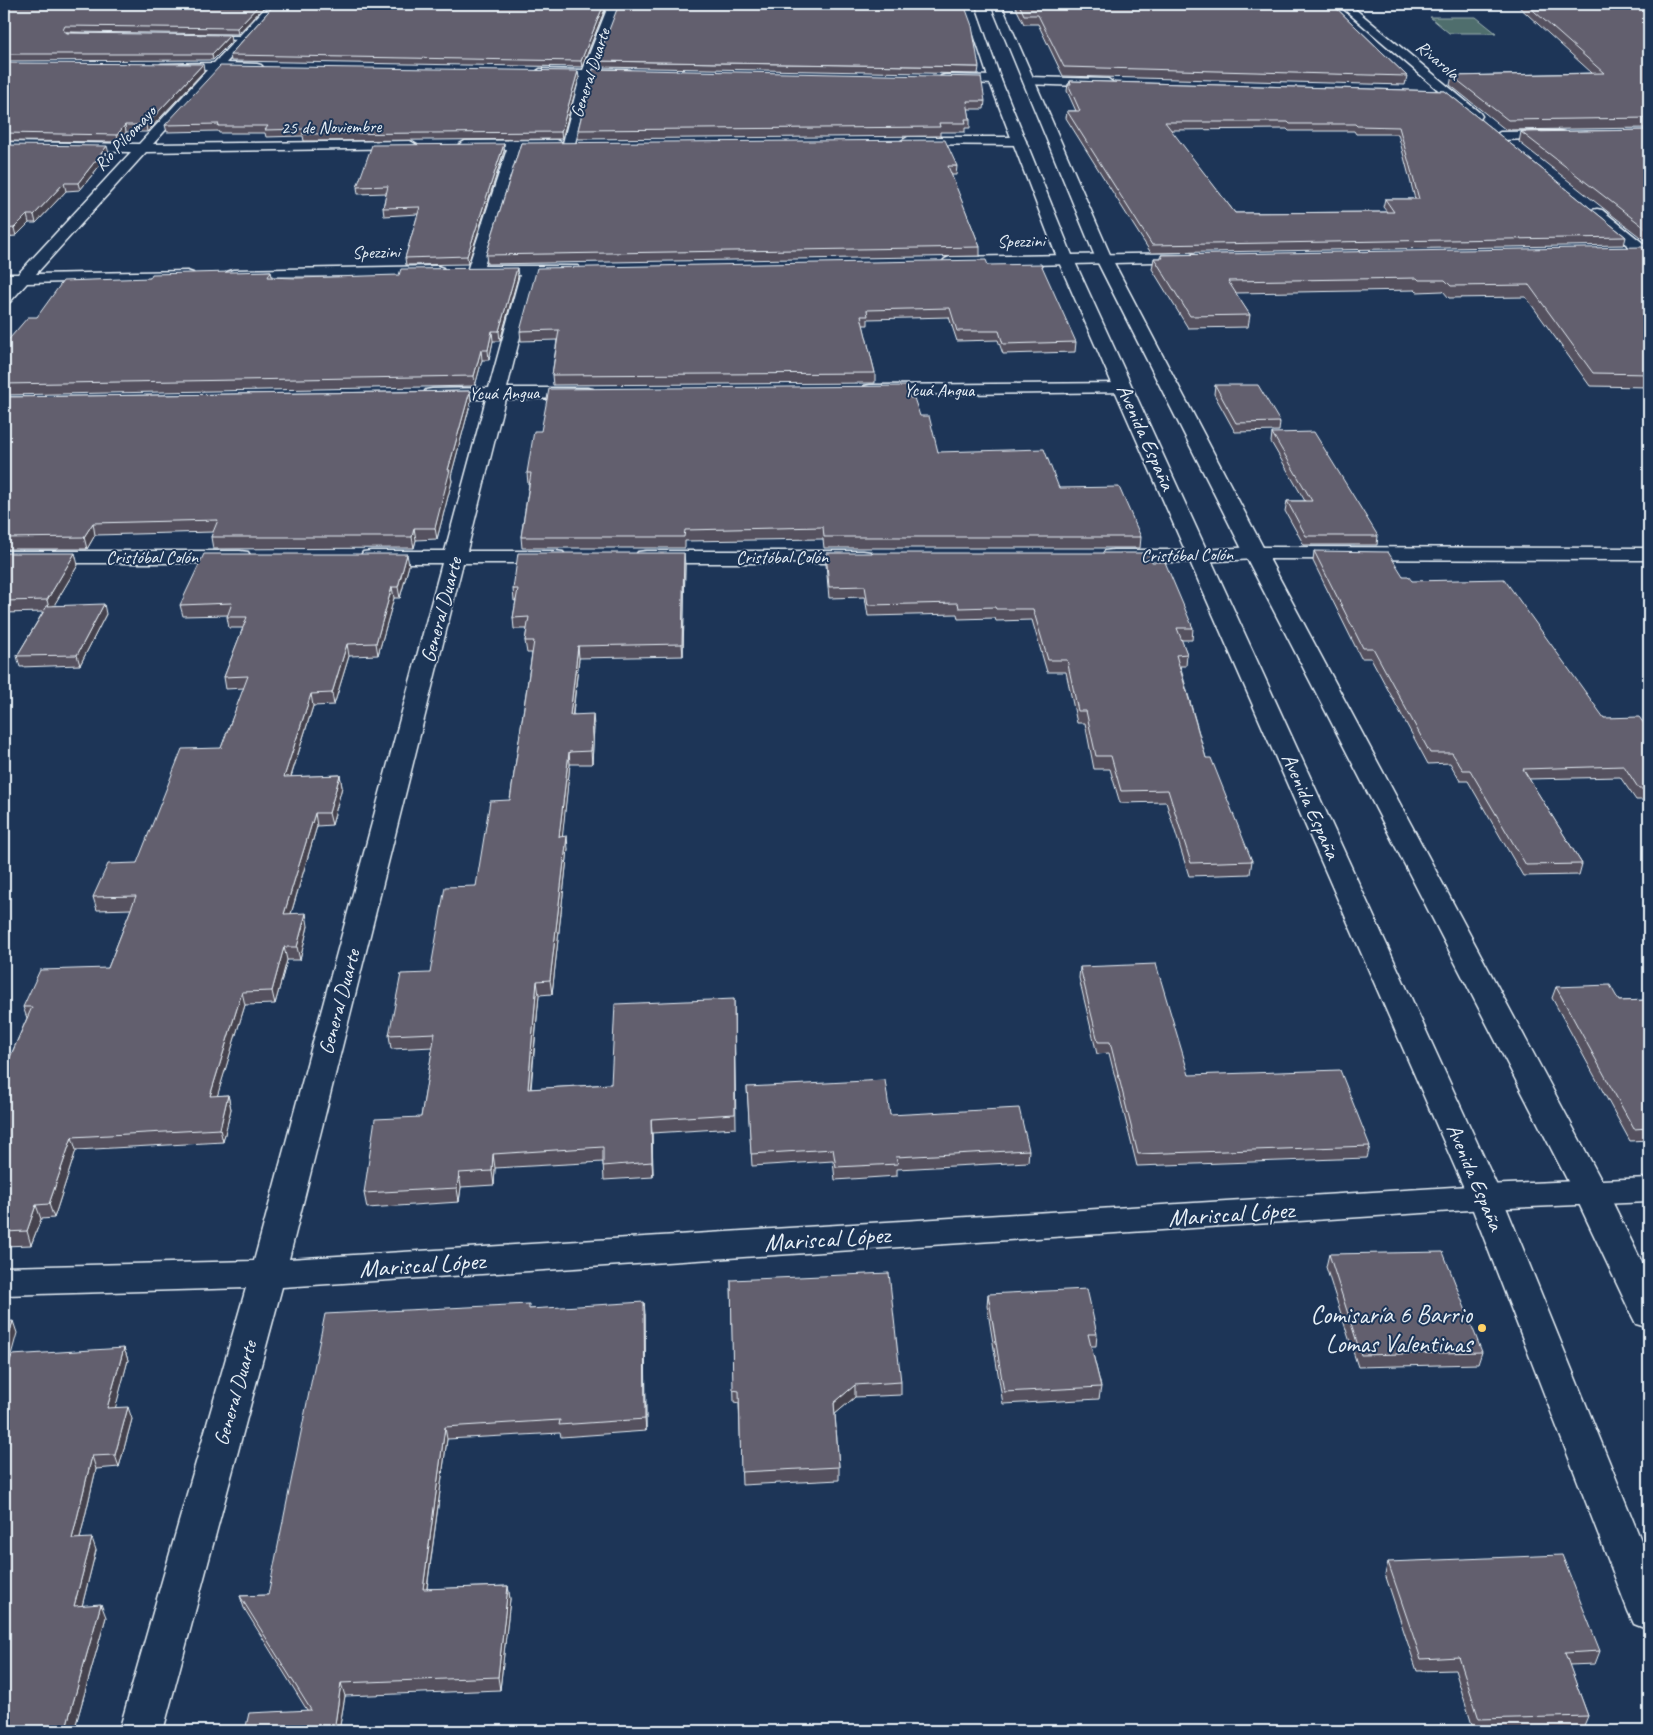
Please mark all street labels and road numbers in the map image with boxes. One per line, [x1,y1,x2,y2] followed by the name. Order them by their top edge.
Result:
[565,25,615,120] street label: General Duarte
[1412,35,1465,85] street label: Rivarola
[89,100,162,175] street label: Río Pilcomayo
[281,115,383,139] street label: 25 de Noviembre
[997,230,1048,252] street label: Spezzini
[352,241,403,263] street label: Spezzini
[904,379,976,401] street label: Ycuá Angua
[1111,380,1182,496] street label: Avenida España
[469,381,541,405] street label: Ycuá Angua
[1141,543,1234,567] street label: Cristóbal Colón
[106,546,199,568] street label: Cristóbal Colón
[736,546,829,568] street label: Cristóbal Colón
[414,553,468,665] street label: General Duarte
[1276,749,1347,865] street label: Avenida España
[312,945,366,1057] street label: General Duarte
[1441,1120,1510,1236] street label: Avenida España
[1167,1193,1297,1234] street label: Mariscal López
[763,1218,893,1259] street label: Mariscal López
[358,1244,488,1285] street label: Mariscal López
[208,1336,263,1448] street label: General Duarte

